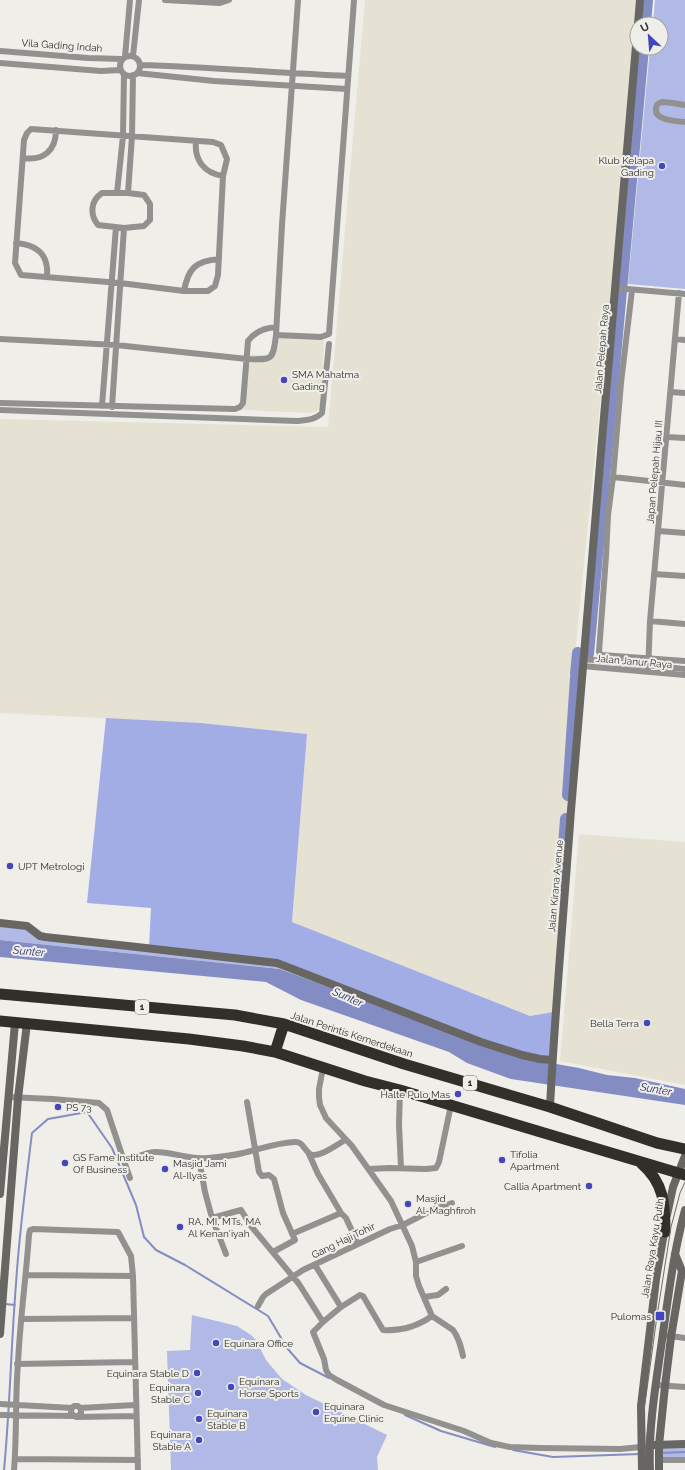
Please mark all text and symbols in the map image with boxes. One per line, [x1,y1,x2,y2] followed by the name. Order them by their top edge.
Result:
[629,16,669,56] north arrow
[638,20,651,35] text: U
[21,37,103,54] street label: Vila Gading Indah
[598,155,654,178] place label: Klub Kelapa Gading
[657,161,667,171] marker: Klub Kelapa Gading
[592,304,611,394] street label: Jalan Pelepah Raya
[292,369,359,392] place label: SMA Mahatma Gading
[279,375,289,385] marker: SMA Mahatma Gading
[644,420,665,524] street label: Japan Pelepah Hijau III
[595,653,673,670] street label: Jalan Janur Raya
[546,839,565,933] street label: Jalan Kirana Avenue
[5,861,15,871] marker: UPT Metrologi
[18,861,84,872] place label: UPT Metrologi
[12,944,47,959] water label: Sunter
[330,985,366,1010] water label: Sunter
[135,1000,149,1014] road number: 1
[289,1010,414,1059] street label: Jalan Perintis Kemerdekaan
[590,1018,639,1029] place label: Bella Terra
[642,1018,652,1028] marker: Bella Terra
[463,1076,477,1090] road number: 1
[638,1080,674,1099] water label: Sunter
[380,1089,450,1100] place label: Halte Pulo Mas
[453,1089,463,1099] marker: Halte Pulo Mas
[53,1102,63,1112] marker: PS 73
[66,1102,92,1113] place label: PS 73
[510,1149,560,1172] place label: Tifolia Apartment
[73,1152,154,1175] place label: GS Fame Institute Of Business
[497,1155,507,1165] marker: Tifolia Apartment
[60,1158,70,1168] marker: GS Fame Institute Of Business
[173,1158,226,1181] place label: Masjid Jami Al-Ilyas
[160,1164,170,1174] marker: Masjid Jami Al-Ilyas
[504,1181,582,1192] place label: Callia Apartment
[584,1181,594,1191] marker: Callia Apartment
[416,1193,476,1216] place label: Masjid Al-Maghfiroh
[639,1197,666,1299] street label: Jalan Raya Kayu Putih
[403,1199,413,1209] marker: Masjid Al-Maghfiroh
[188,1216,261,1239] place label: RA, MI, MTs, MA Al Kenan'iyah
[310,1220,377,1261] street label: Gang Haji Tohir
[175,1222,185,1232] marker: RA, MI, MTs, MA Al Kenan'iyah
[654,1310,666,1322] marker: Pulomas
[611,1311,651,1322] place label: Pulomas
[211,1338,221,1348] marker: Equinara Office
[224,1338,293,1349] place label: Equinara Office
[107,1368,189,1379] place label: Equinara Stable D
[192,1368,202,1378] marker: Equinara Stable D
[239,1376,299,1399] place label: Equinara Horse Sports
[150,1382,190,1405] place label: Equinara Stable C
[226,1382,236,1392] marker: Equinara Horse Sports
[193,1388,203,1398] marker: Equinara Stable C
[324,1401,384,1424] place label: Equinara Equine Clinic
[311,1407,321,1417] marker: Equinara Equine Clinic
[207,1408,247,1431] place label: Equinara Stable B
[194,1414,204,1424] marker: Equinara Stable B
[151,1429,191,1452] place label: Equinara Stable A
[194,1435,204,1445] marker: Equinara Stable A

